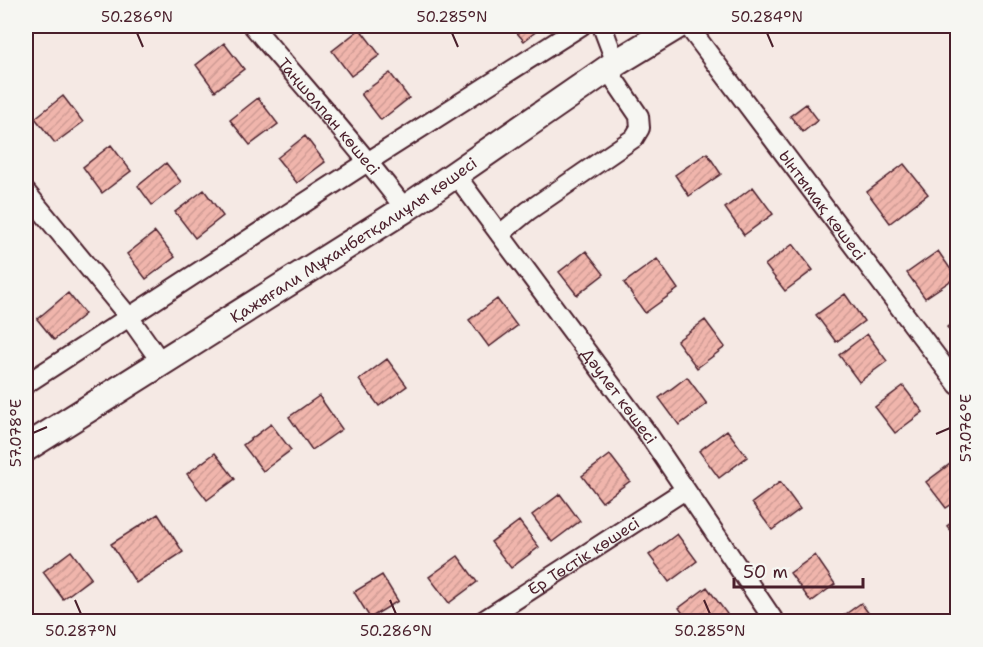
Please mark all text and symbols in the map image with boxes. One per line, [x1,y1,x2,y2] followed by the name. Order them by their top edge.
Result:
[101,7,173,27] text: 50.286°N
[417,7,487,27] text: 50.285°N
[731,7,803,27] text: 50.284°N
[274,53,385,179] street label: Таңшолпан көшесі
[774,146,871,264] street label: Ынтымақ көшесі
[226,152,481,327] street label: Қажығали Мұханбетқалиұлы көшесі
[577,343,662,448] street label: Дәулет көшесі
[956,394,976,462] text: 57.076°E
[6,399,26,467] text: 57.078°E
[524,512,643,600] street label: Ер Төстік көшесі
[734,551,863,589] scale bar
[743,560,788,584] text: 50 m
[45,621,117,641] text: 50.287°N
[360,621,432,641] text: 50.286°N
[675,621,745,641] text: 50.285°N

